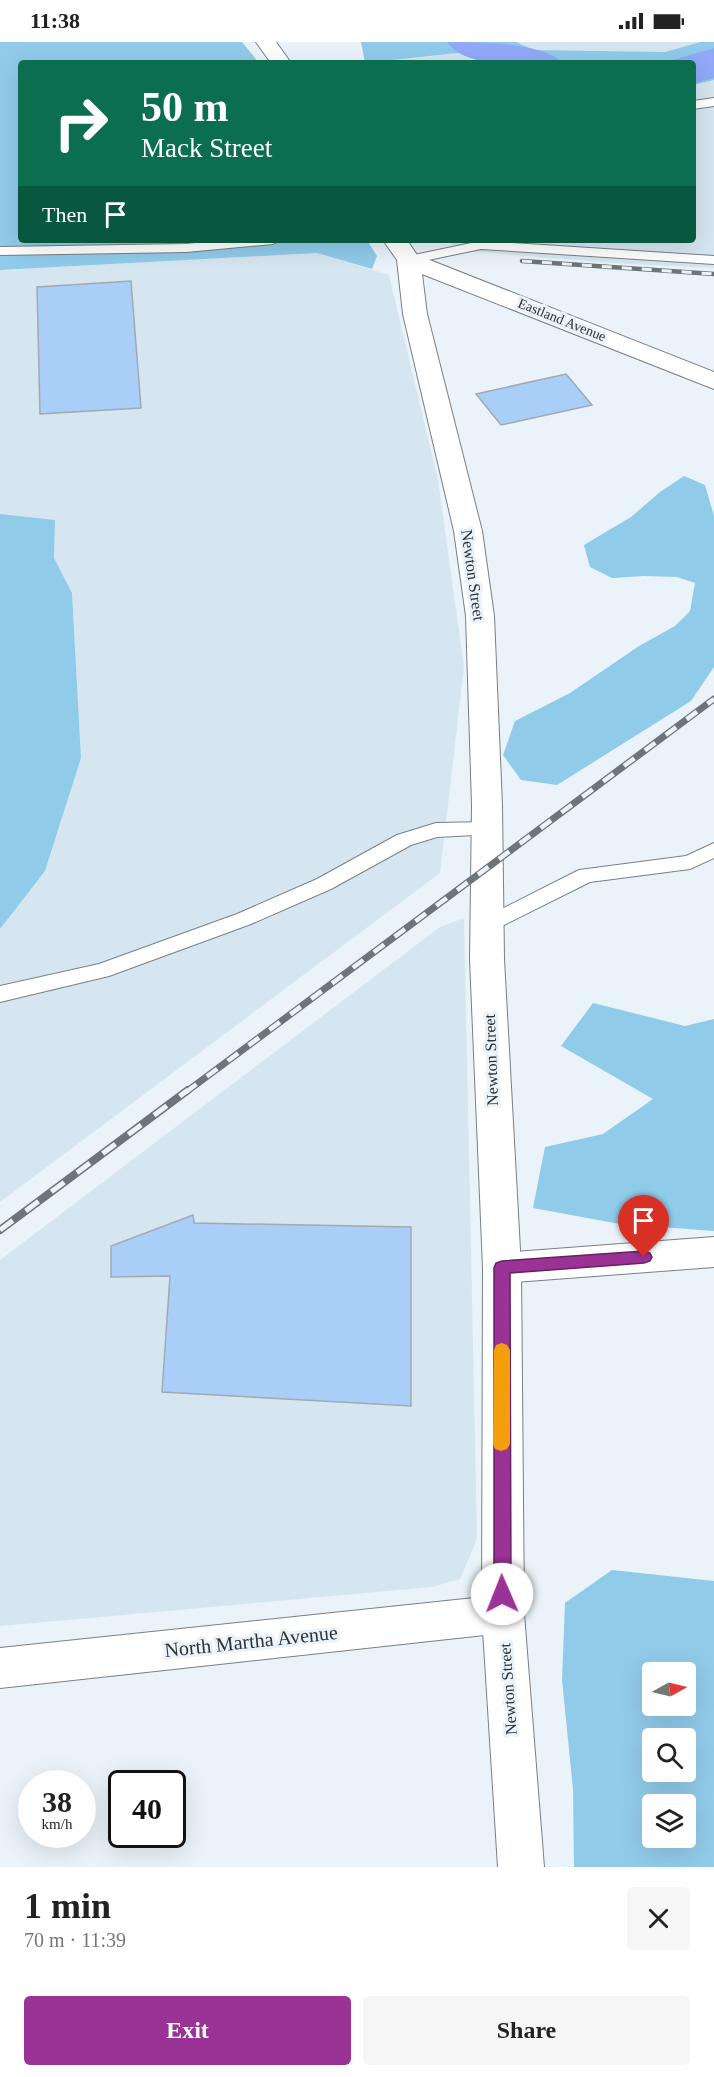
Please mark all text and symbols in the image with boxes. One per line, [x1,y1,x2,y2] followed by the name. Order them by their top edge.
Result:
[30,8,80,33] text: 11:38
[42,84,120,162] icon: right
[141,84,229,130] text: 50 m
[141,133,272,163] text: Mack Street
[99,198,132,231] icon: arrive
[42,202,87,227] text: Then
[516,296,608,344] street label: Eastland Avenue
[458,528,488,622] street label: Newton Street
[481,1013,501,1106] street label: Newton Street
[618,1195,669,1257] pin
[627,1204,660,1237] icon: arrive
[470,1562,534,1626] position arrow
[163,1621,339,1661] street label: North Martha Avenue
[496,1642,520,1735] street label: Newton Street
[642,1662,696,1716] north arrow
[642,1662,696,1848] map controls
[642,1728,696,1782] button: search
[108,1770,186,1848] speed limit sign: 40
[42,1785,72,1818] text: 38
[642,1794,696,1848] button: layers
[42,1816,72,1832] text: km/h
[24,1886,111,1926] text: 1 min
[627,1887,690,1950] button: close
[24,1929,126,1951] text: 70 m · 11:39
[24,1996,351,2065] button: Exit
[363,1996,690,2065] button: Share

